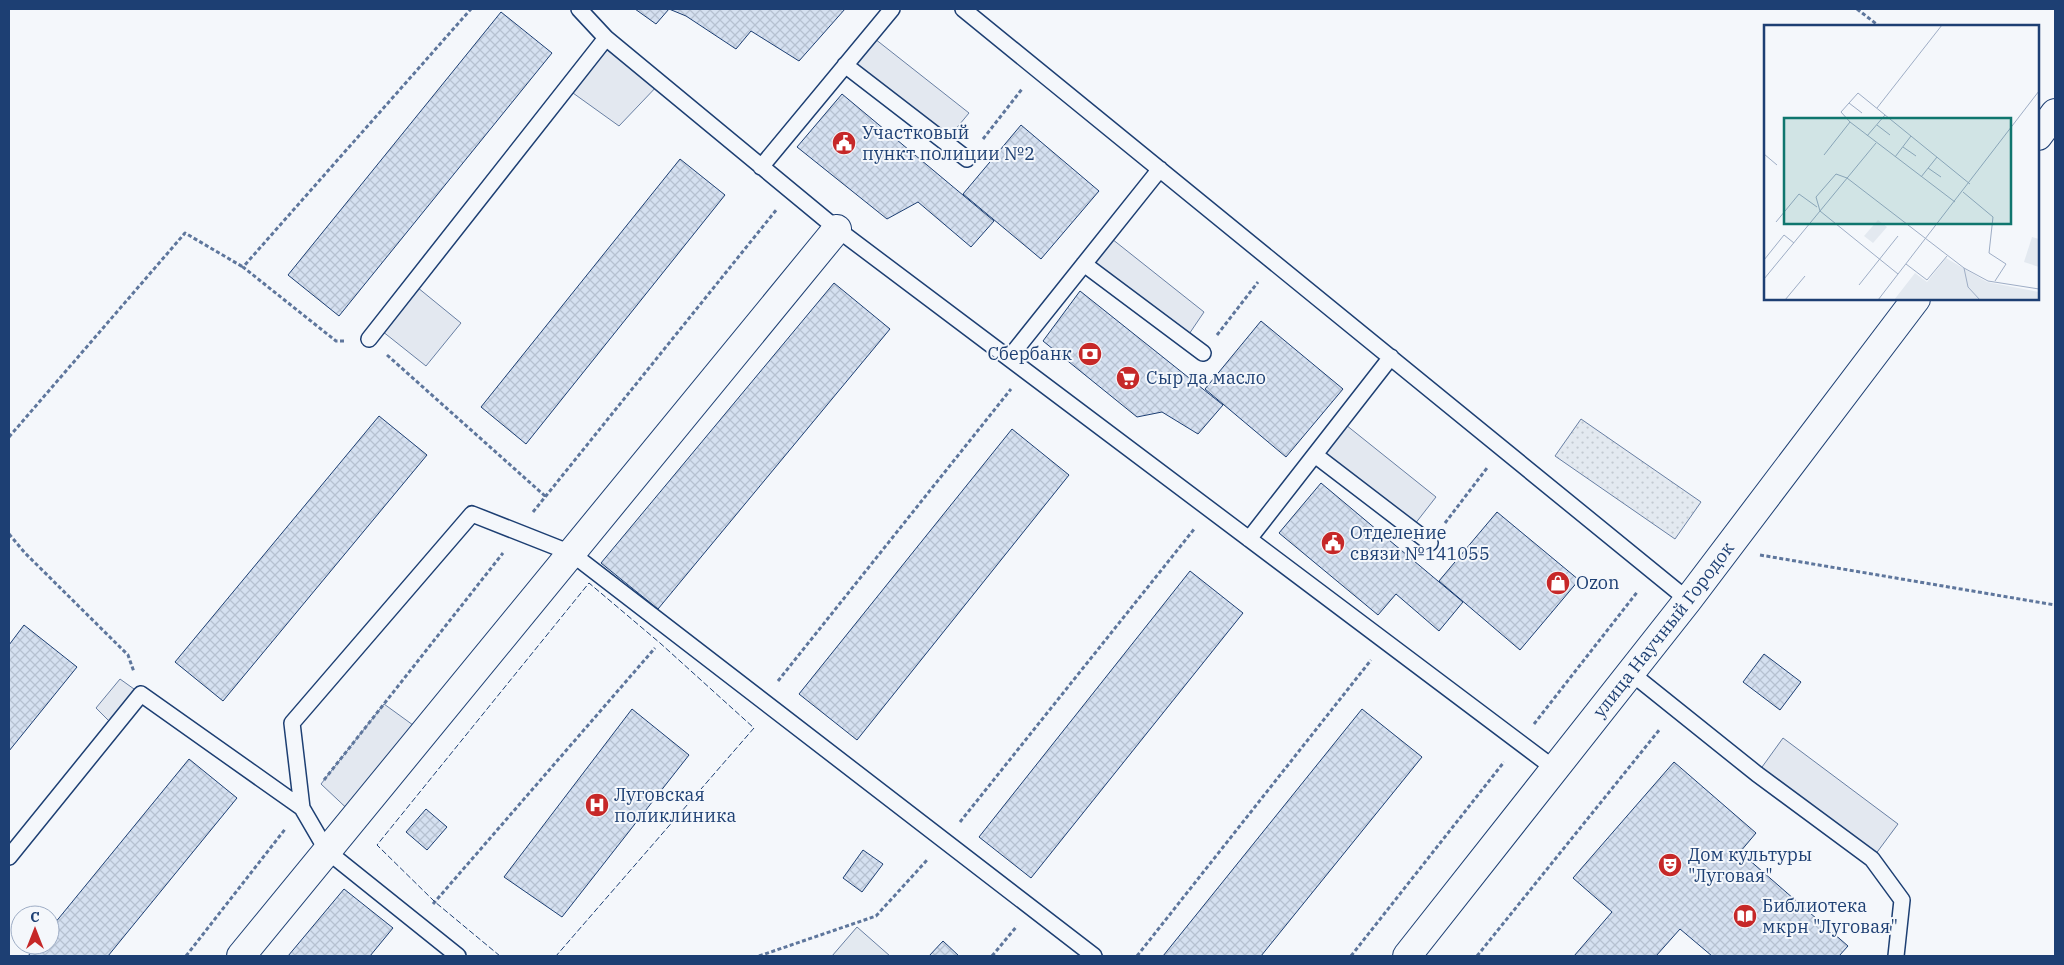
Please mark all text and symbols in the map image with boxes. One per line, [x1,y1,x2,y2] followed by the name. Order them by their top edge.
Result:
[1764,25,2039,300] inset map
[862,121,1035,165] place label: Участковый пункт полиции №2
[831,130,857,156] public building icon: Участковый пункт полиции №2
[1077,341,1103,367] bank icon: Сбербанк
[987,342,1073,365] place label: Сбербанк
[1115,365,1141,391] supermarket icon: Сыр да масло
[1146,366,1266,389] place label: Сыр да масло
[1350,521,1490,565] place label: Отделение связи №141055
[1320,530,1346,556] public building icon: Отделение связи №141055
[1588,537,1739,722] street label: улица Научный Городок
[1545,570,1571,596] shop icon: Ozon
[1576,571,1620,594] place label: Ozon
[614,783,736,827] place label: Луговская поликлиника
[584,792,610,818] hospital icon: Луговская поликлиника
[1688,843,1812,887] place label: Дом культуры "Луговая"
[1657,852,1683,878] theatre icon: Дом культуры "Луговая"
[1762,894,1898,938] place label: Библиотека мкрн "Луговая"
[1732,903,1758,929] library icon: Библиотека мкрн "Луговая"
[10,905,60,955] north arrow
[30,908,40,926] text: С

